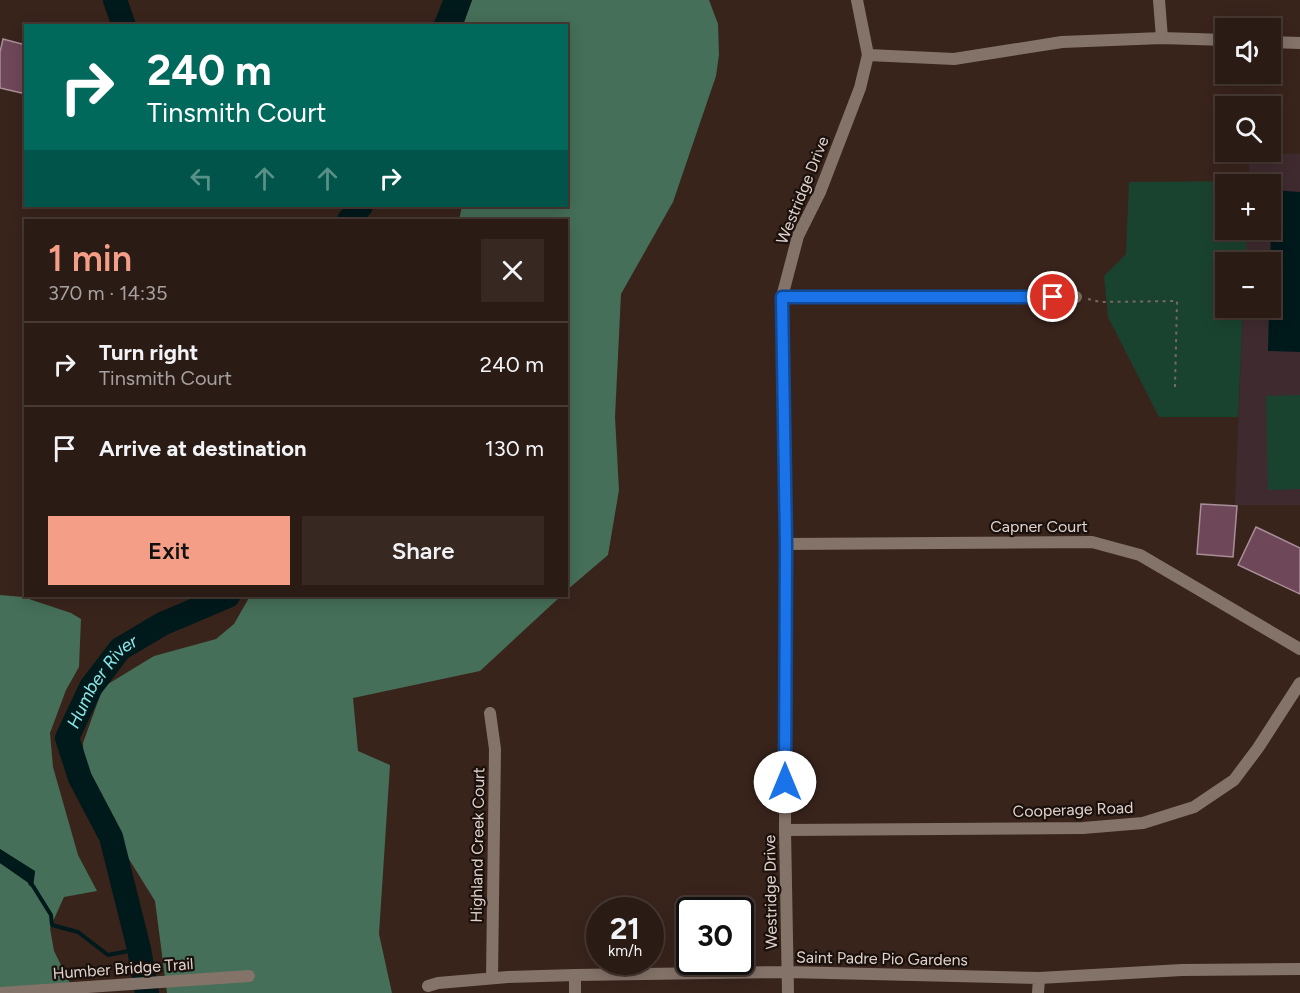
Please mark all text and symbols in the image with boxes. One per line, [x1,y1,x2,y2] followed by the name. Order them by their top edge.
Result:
[1215,18,1281,318] map controls
[1215,18,1281,84] button: sound
[147,45,272,96] text: 240 m
[48,48,126,126] icon: right
[147,96,327,129] text: Tinsmith Court
[1215,96,1281,162] button: search
[772,133,833,247] street label: Westridge Drive
[185,162,218,195] icon: left
[248,162,281,195] icon: ahead
[311,162,344,195] icon: ahead
[374,162,407,195] icon: right
[1215,174,1281,240] button: +
[48,237,132,280] text: 1 min
[481,239,544,302] button: close
[1215,252,1281,318] button: −
[1027,271,1078,322] pin
[1036,280,1069,313] icon: arrive
[48,281,167,305] text: 370 m · 14:35
[99,339,198,366] text: Turn right
[48,348,81,381] icon: right
[480,351,544,378] text: 240 m
[99,366,232,390] text: Tinsmith Court
[48,432,81,465] icon: arrive
[99,435,307,462] text: Arrive at destination
[485,435,544,462] text: 130 m
[48,516,290,585] button: Exit
[302,516,544,585] button: Share
[990,517,1088,536] street label: Capner Court
[62,630,142,732] water label: Humber River
[753,750,817,814] position arrow
[467,767,488,923] street label: Highland Creek Court
[1012,798,1134,821] street label: Cooperage Road
[760,834,781,949] street label: Westridge Drive
[676,897,754,975] speed limit sign: 30
[610,910,640,947] text: 21
[608,942,642,960] text: km/h
[796,948,968,969] street label: Saint Padre Pio Gardens
[52,954,194,983] street label: Humber Bridge Trail

